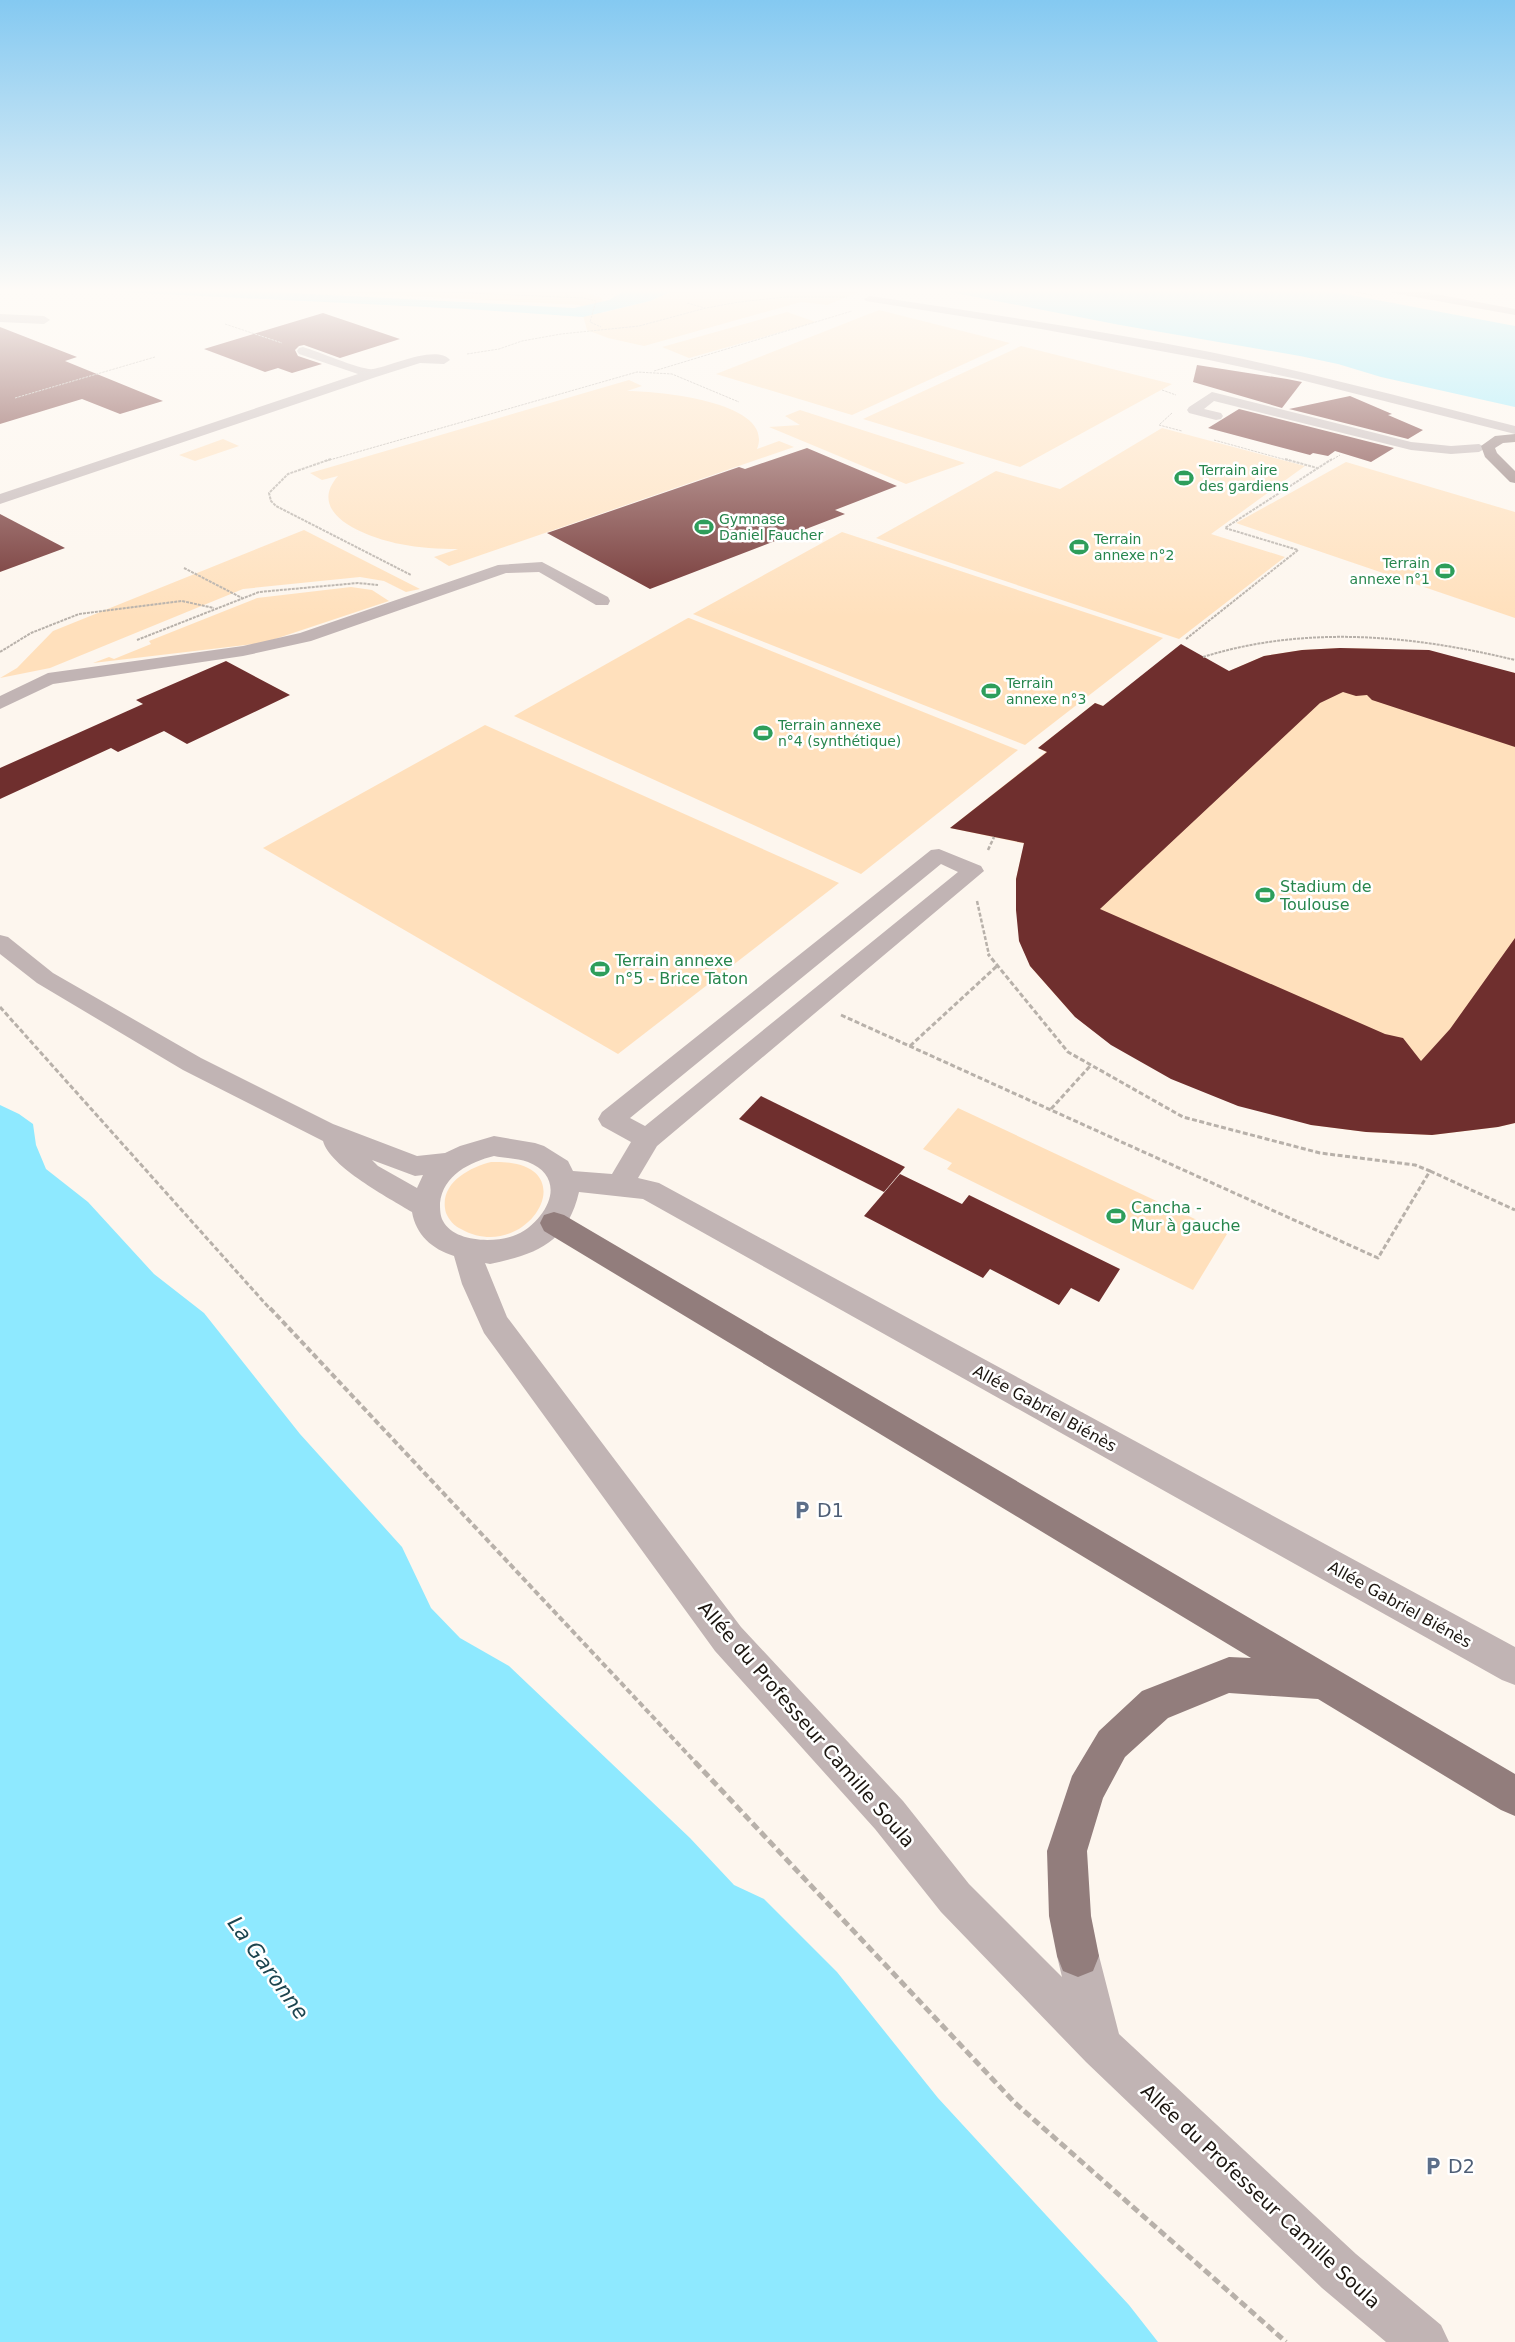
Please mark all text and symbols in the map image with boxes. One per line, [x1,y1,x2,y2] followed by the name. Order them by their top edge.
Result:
[1198,462,1289,494] place label: Terrain aire des gardiens
[1173,467,1195,489] sports icon: Terrain aire des gardiens
[719,511,823,543] place label: Gymnase Daniel Faucher
[693,516,715,538] sports icon: Gymnase Daniel Faucher
[1093,531,1174,563] place label: Terrain annexe n°2
[1068,536,1090,558] sports icon: Terrain annexe n°2
[1350,555,1430,587] place label: Terrain annexe n°1
[1434,560,1456,582] sports icon: Terrain annexe n°1
[1005,675,1086,707] place label: Terrain annexe n°3
[980,680,1002,702] sports icon: Terrain annexe n°3
[777,717,901,749] place label: Terrain annexe n°4 (synthétique)
[752,722,774,744] sports icon: Terrain annexe n°4 (synthétique)
[1279,877,1372,914] place label: Stadium de Toulouse
[1254,884,1276,906] sports icon: Stadium de Toulouse
[614,951,748,988] place label: Terrain annexe n°5 - Brice Taton
[589,958,611,980] sports icon: Terrain annexe n°5 - Brice Taton
[1131,1198,1240,1235] place label: Cancha - Mur à gauche
[1105,1205,1127,1227] sports icon: Cancha - Mur à gauche
[970,1361,1120,1456] street label: Allée Gabriel Biénès
[791,1499,813,1521] parking icon: D1
[817,1499,844,1521] place label: D1
[1325,1557,1475,1652] street label: Allée Gabriel Biénès
[694,1597,920,1851] street label: Allée du Professeur Camille Soula
[223,1912,313,2024] water label: La Garonne
[1137,2079,1385,2313] street label: Allée du Professeur Camille Soula
[1422,2155,1444,2177] parking icon: D2
[1448,2155,1475,2177] place label: D2

